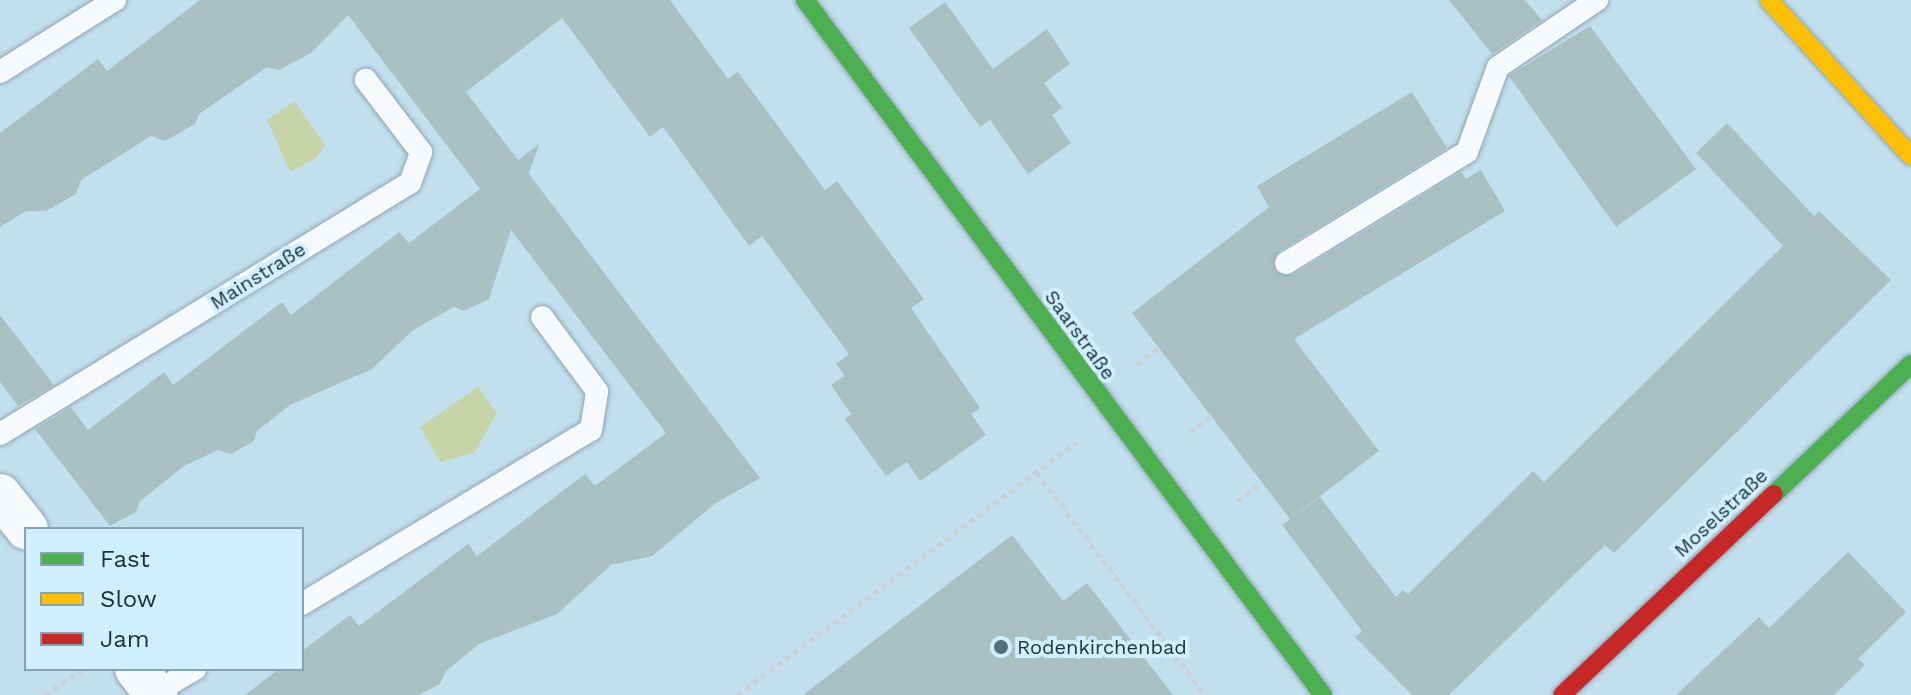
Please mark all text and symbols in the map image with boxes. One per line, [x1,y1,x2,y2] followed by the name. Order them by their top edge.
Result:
[206,237,310,315] street label: Mainstraße
[1039,285,1121,385] street label: Saarstraße
[1669,464,1773,562] street label: Moselstraße
[24,527,304,671] legend
[100,545,150,573] text: Fast
[100,585,157,613] text: Slow
[100,625,150,653] text: Jam
[1017,635,1187,659] place label: Rodenkirchenbad
[992,638,1010,656] marker: Rodenkirchenbad

